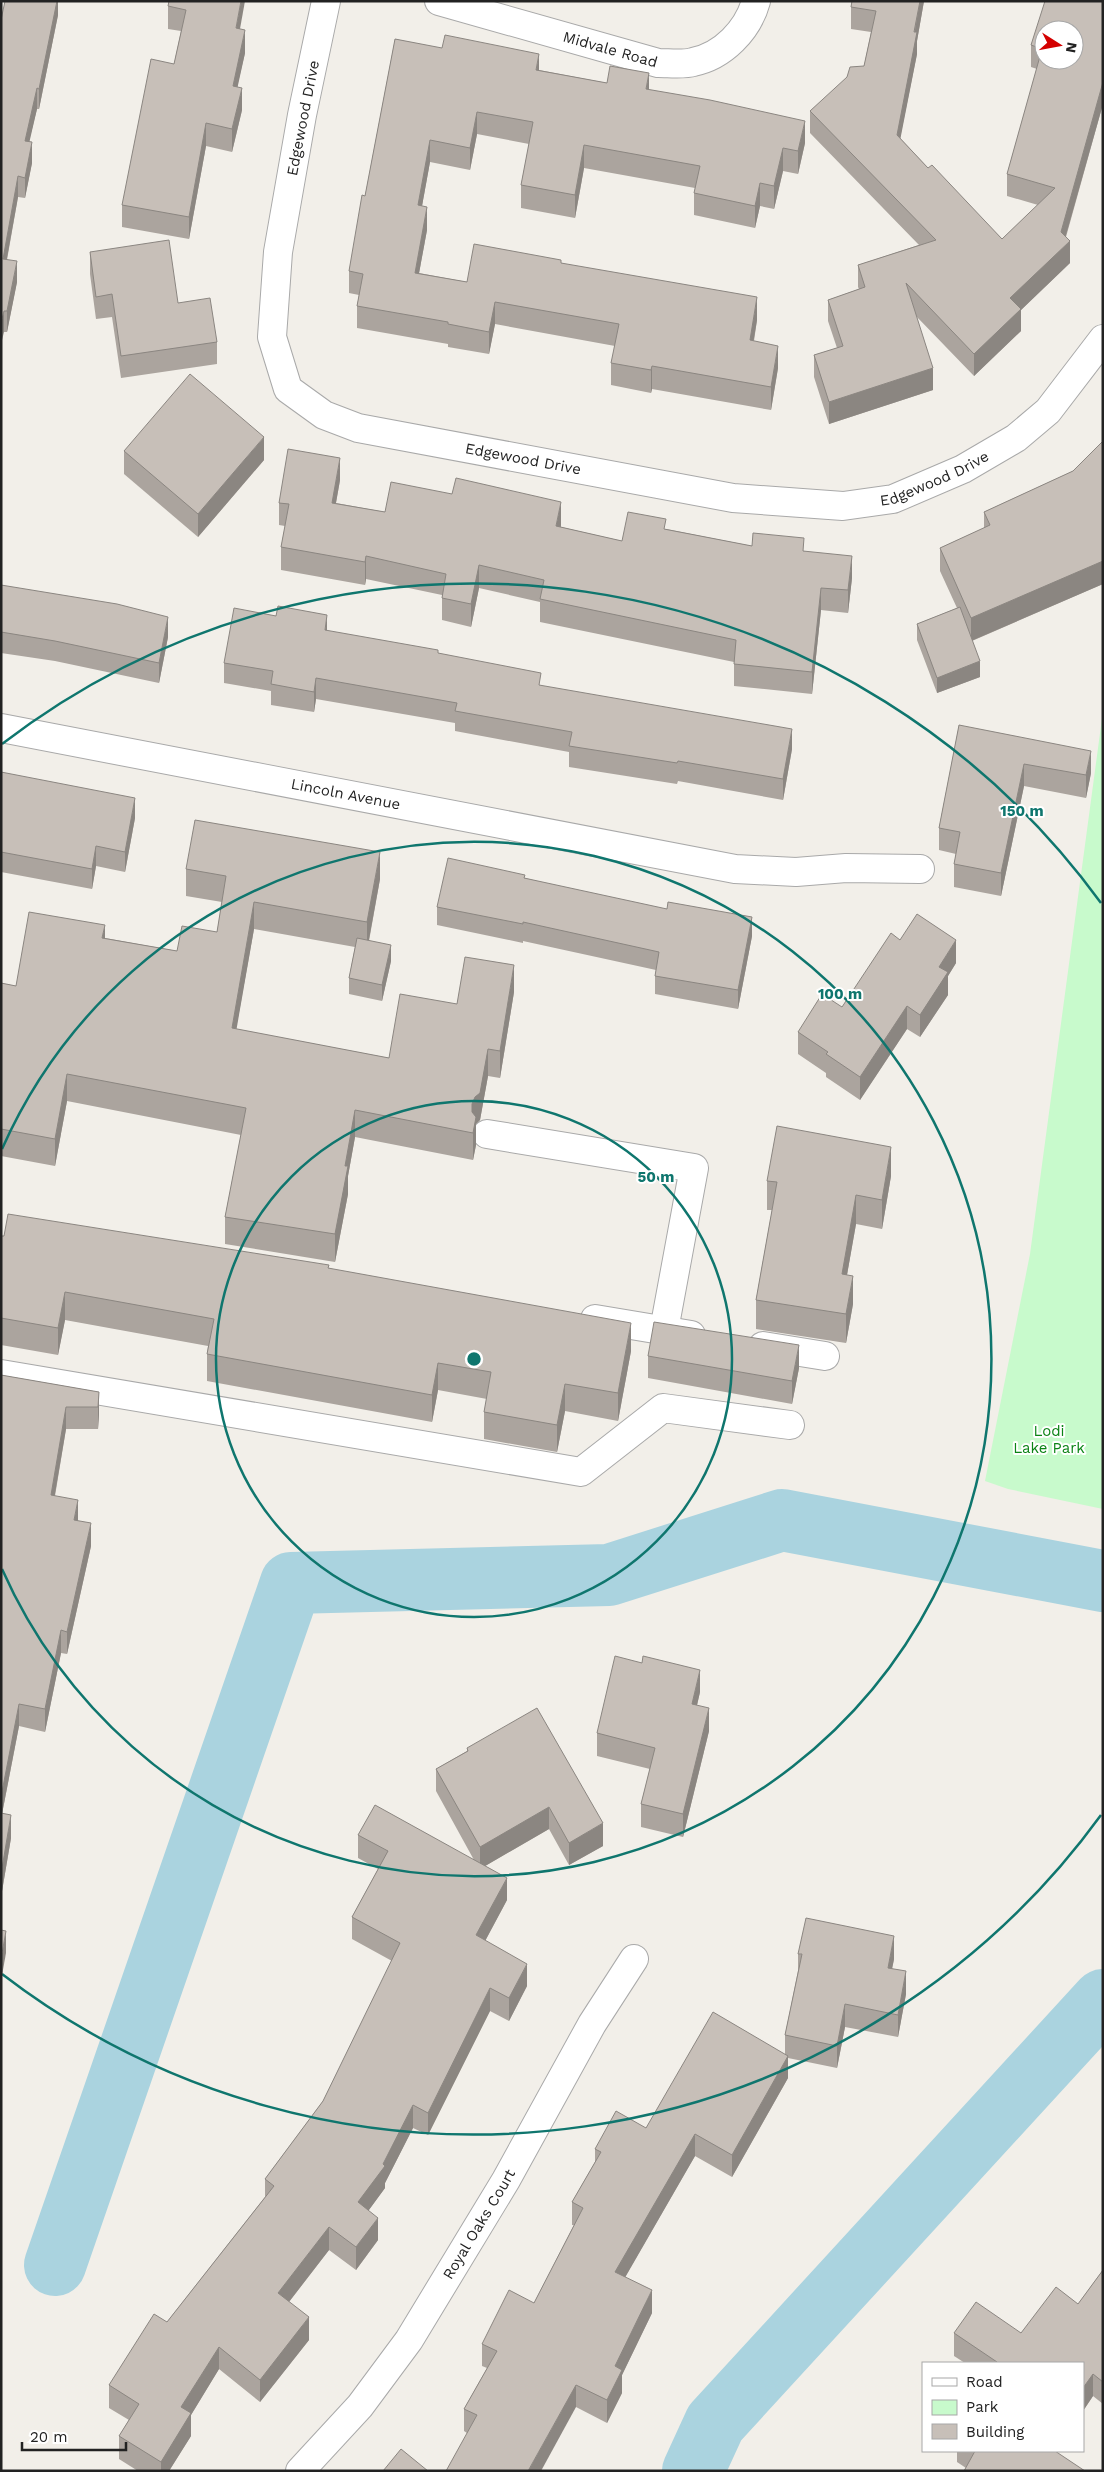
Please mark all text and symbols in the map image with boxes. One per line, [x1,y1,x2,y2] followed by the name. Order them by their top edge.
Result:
[1034,20,1084,70] north arrow
[561,28,660,71] street label: Midvale Road
[1063,41,1081,54] text: N
[283,59,323,177] street label: Edgewood Drive
[464,439,582,478] street label: Edgewood Drive
[879,447,992,510] street label: Edgewood Drive
[289,775,402,814] street label: Lincoln Avenue
[1000,802,1044,820] text: 150 m
[818,985,862,1003] text: 100 m
[638,1168,674,1186] text: 50 m
[465,1350,483,1368] centre of rings
[1013,1422,1085,1457] park label: Lodi Lake Park
[439,2165,520,2283] street label: Royal Oaks Court
[922,2362,1084,2452] legend
[966,2373,1003,2391] text: Road
[966,2398,999,2416] text: Park
[22,2420,126,2452] scale bar
[966,2423,1024,2441] text: Building
[30,2428,68,2446] text: 20 m

